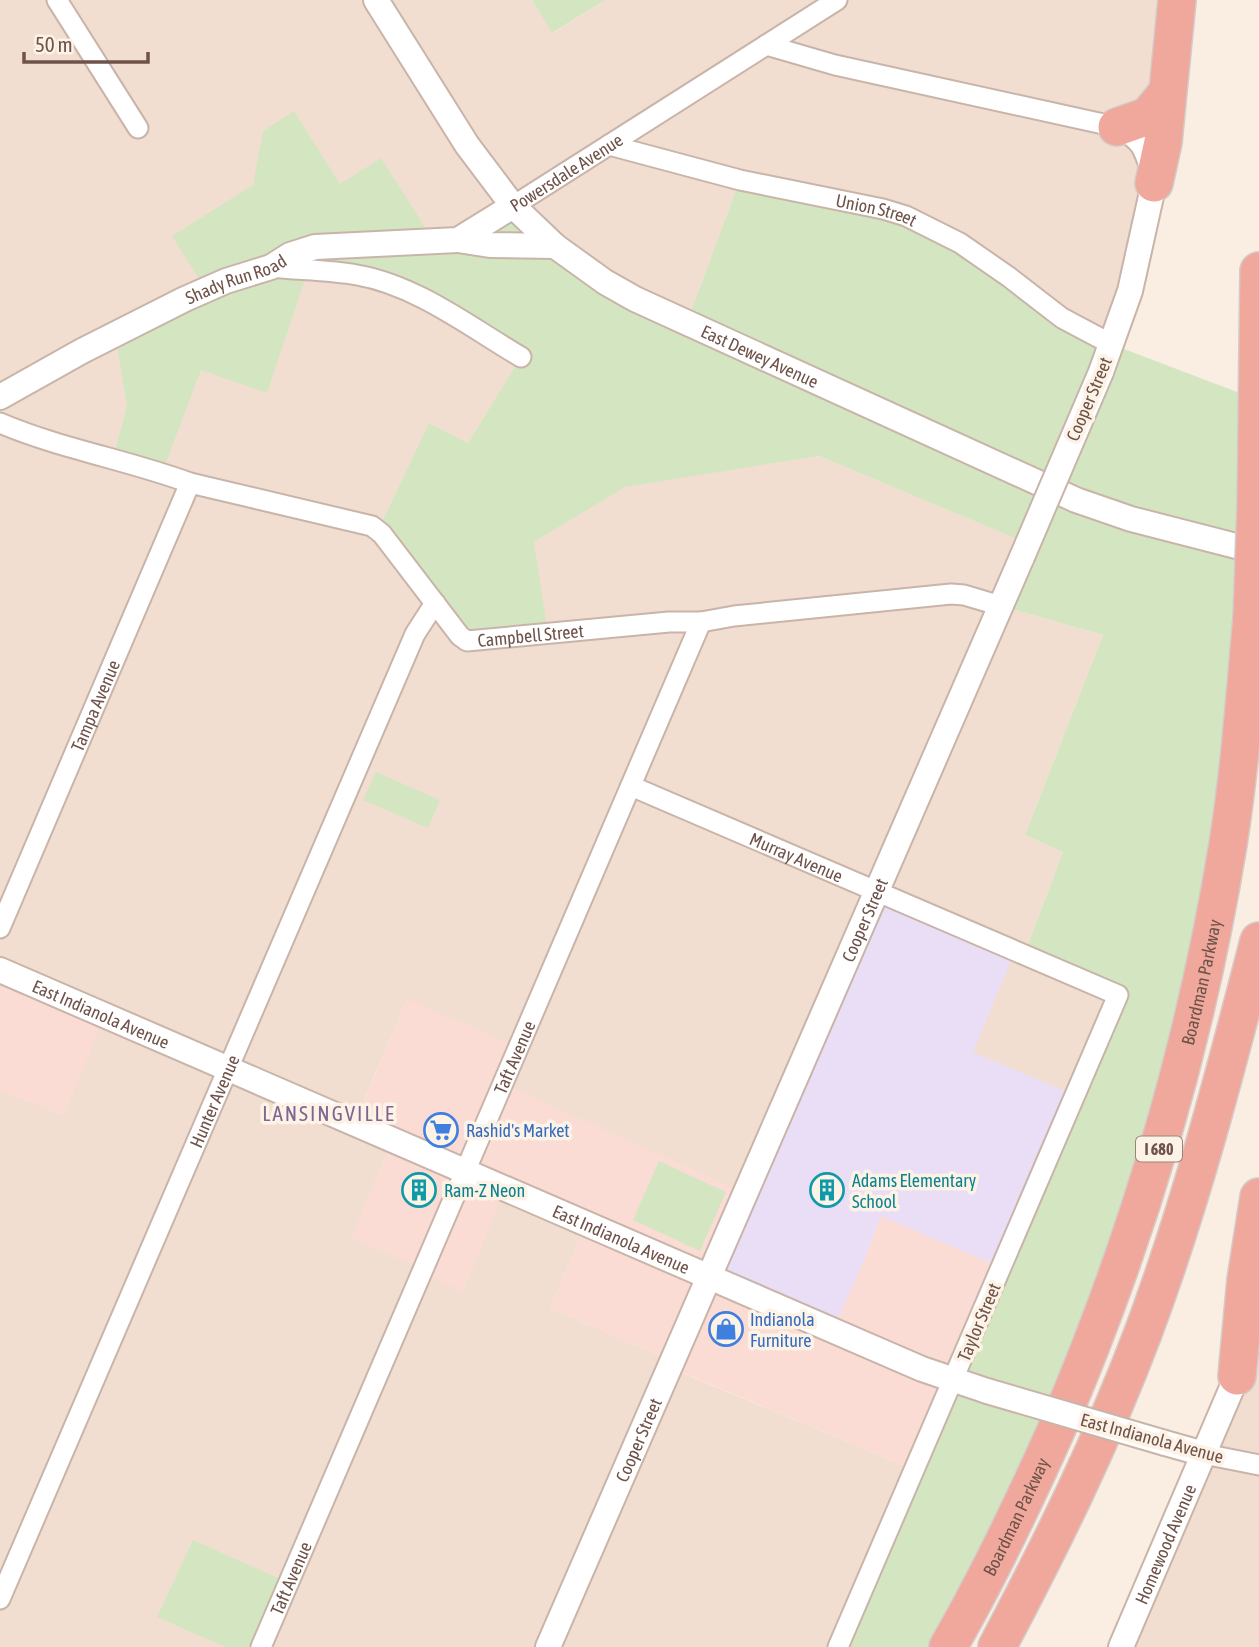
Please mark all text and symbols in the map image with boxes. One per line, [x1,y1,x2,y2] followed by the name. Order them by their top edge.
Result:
[24,21,149,65] scale bar
[35,32,73,56] text: 50 m
[506,129,626,216] street label: Powersdale Avenue
[834,189,920,230] street label: Union Street
[182,250,290,308] street label: Shady Run Road
[698,320,822,392] street label: East Dewey Avenue
[1062,354,1116,444] street label: Cooper Street
[477,620,584,650] street label: Campbell Street
[66,657,124,754] street label: Tampa Avenue
[747,828,846,886] street label: Murray Avenue
[837,875,892,965] street label: Cooper Street
[1177,917,1225,1047] street label: Boardman Parkway
[29,975,173,1053] street label: East Indianola Avenue
[489,1017,539,1097] street label: Taft Avenue
[185,1052,243,1151] street label: Hunter Avenue
[262,1101,396,1125] district label: LANSINGVILLE
[422,1111,460,1149] supermarket icon: Rashid's Market
[466,1120,570,1141] place label: Rashid's Market
[1136,1136,1182,1162] road number: I 680
[852,1170,976,1212] place label: Adams Elementary School
[400,1171,438,1209] building icon: Ram-Z Neon
[808,1171,846,1209] building icon: Adams Elementary School
[444,1180,525,1201] place label: Ram-Z Neon
[550,1200,693,1278] street label: East Indianola Avenue
[953,1280,1005,1364] street label: Taylor Street
[750,1309,815,1351] place label: Indianola Furniture
[707,1310,745,1348] shop icon: Indianola Furniture
[611,1395,666,1485] street label: Cooper Street
[1078,1409,1226,1467] street label: East Indianola Avenue
[978,1454,1053,1579] street label: Boardman Parkway
[1130,1481,1200,1607] street label: Homewood Avenue
[266,1538,316,1618] street label: Taft Avenue

